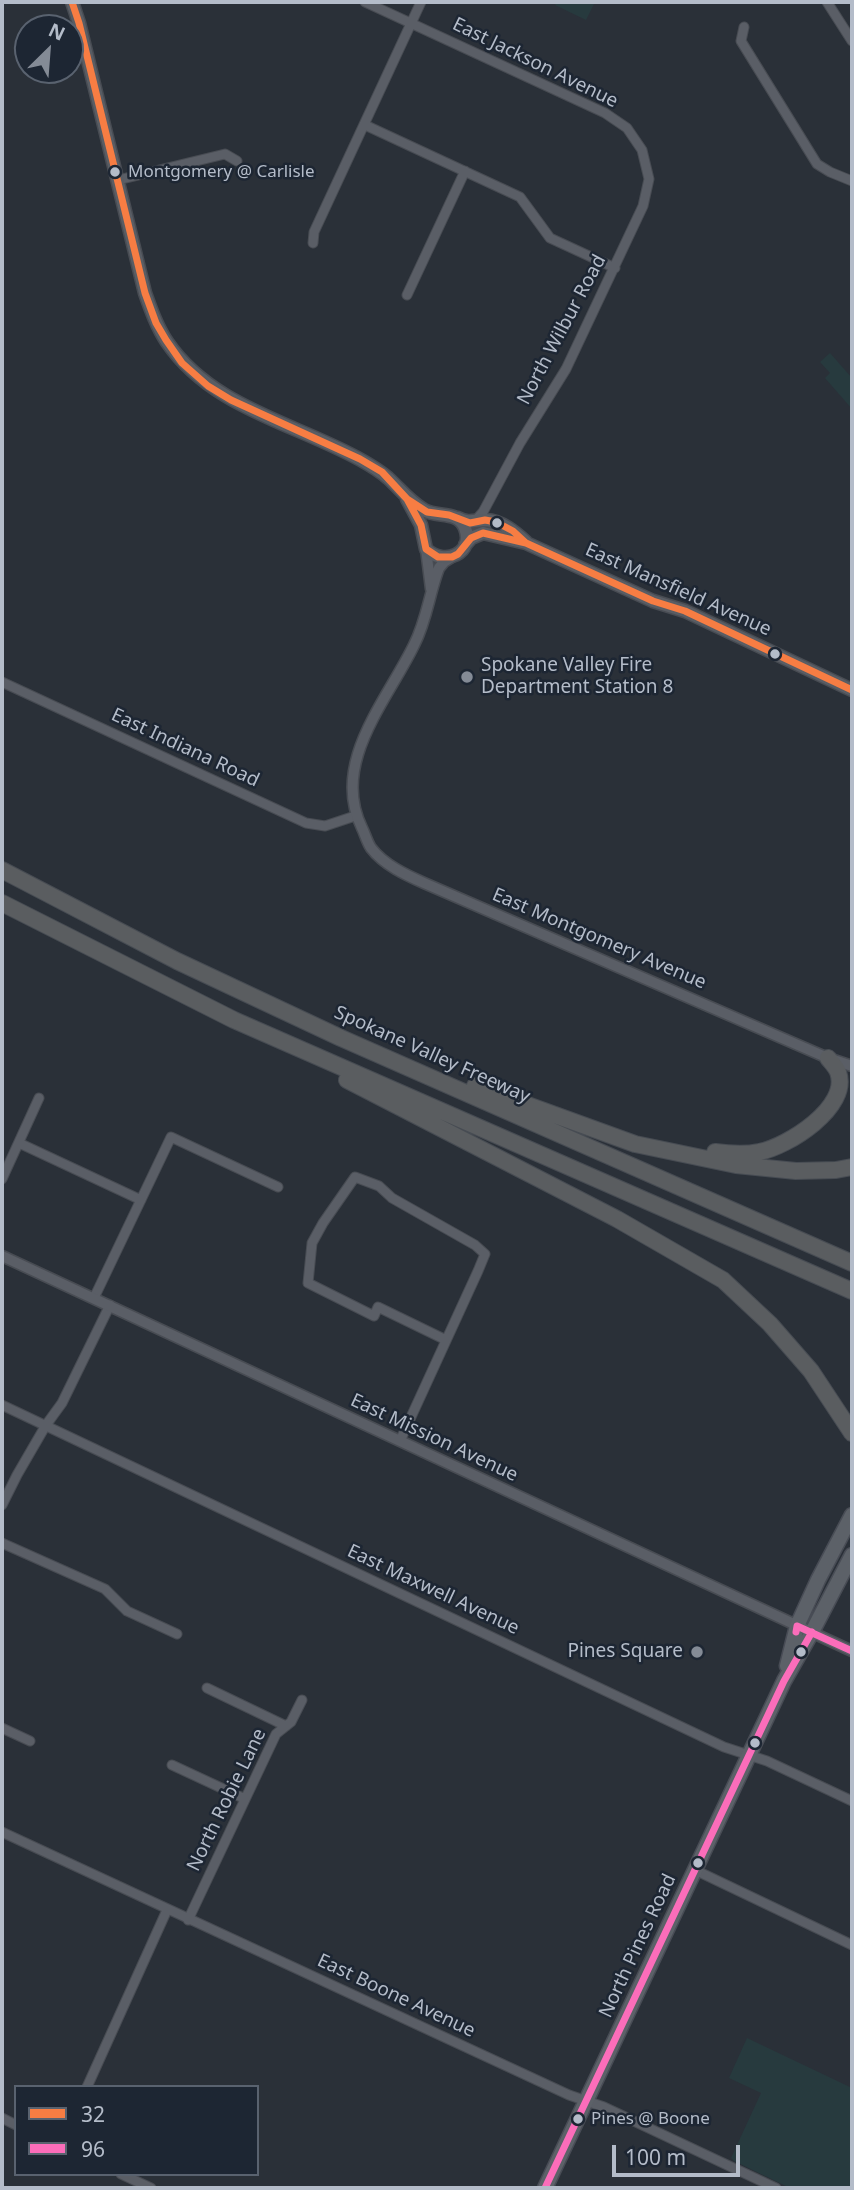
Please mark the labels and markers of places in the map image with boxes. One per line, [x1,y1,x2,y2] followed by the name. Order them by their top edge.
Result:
[128,162,315,182] place label: Montgomery @ Carlisle
[108,165,122,179] marker: Montgomery @ Carlisle
[490,516,504,530] unlabelled marker
[768,647,782,661] unlabelled marker
[481,655,673,699] place label: Spokane Valley Fire Department Station 8
[459,669,475,685] marker: Spokane Valley Fire Department Station 8
[567,1641,683,1663] place label: Pines Square
[689,1644,705,1660] marker: Pines Square
[794,1645,808,1659] unlabelled marker
[748,1736,762,1750] unlabelled marker
[691,1856,705,1870] unlabelled marker
[591,2109,710,2129] place label: Pines @ Boone
[571,2112,585,2126] marker: Pines @ Boone

